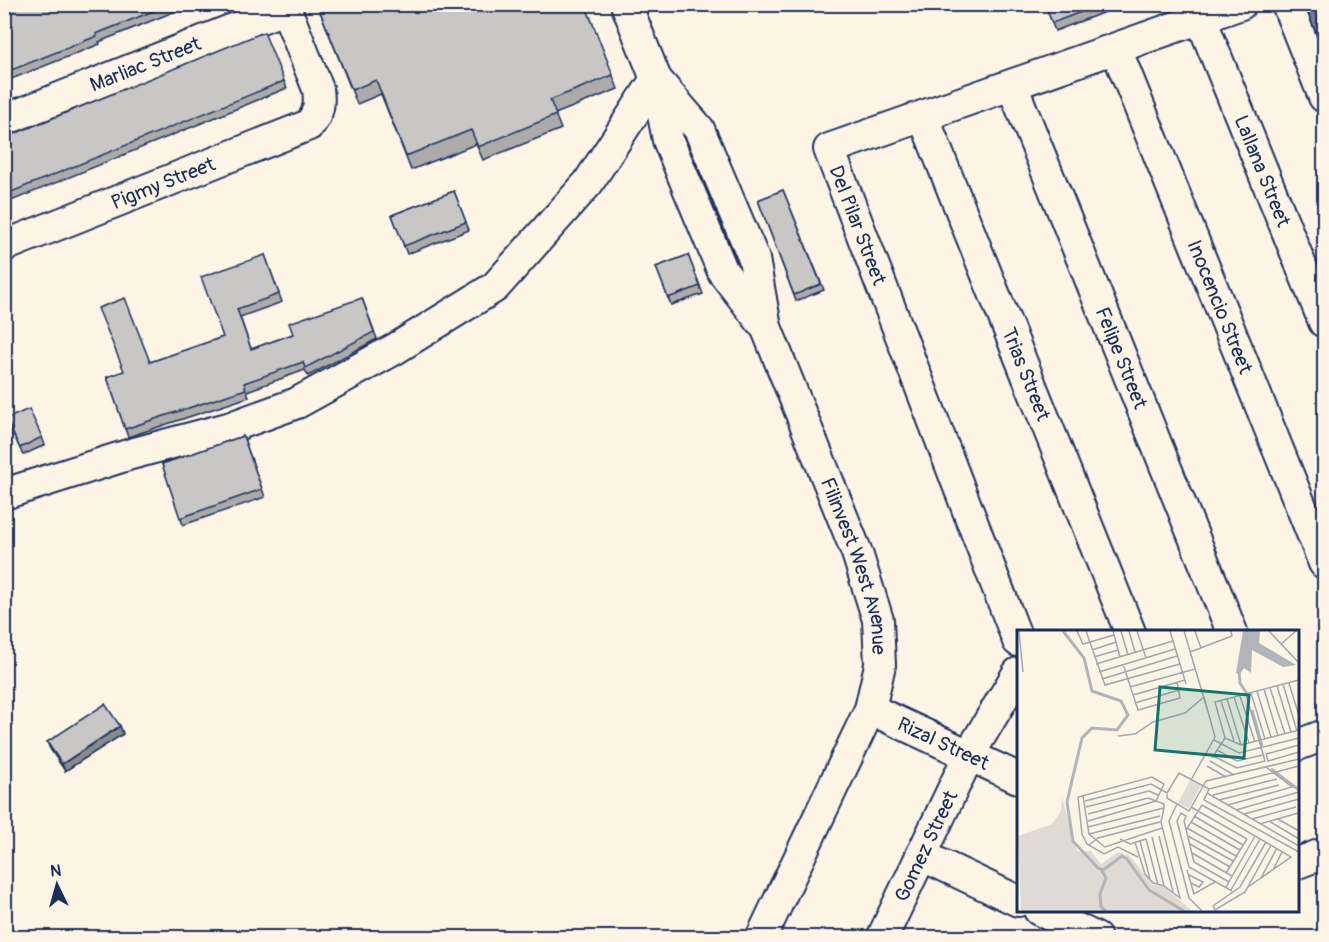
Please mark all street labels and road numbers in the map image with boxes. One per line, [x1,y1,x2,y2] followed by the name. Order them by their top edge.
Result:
[86,31,205,98] street label: Marliac Street
[1228,112,1296,231] street label: Lallana Street
[108,151,220,215] street label: Pigmy Street
[823,162,892,289] street label: Del Pilar Street
[1182,236,1258,378] street label: Inocencio Street
[1090,303,1153,413] street label: Felipe Street
[996,324,1056,425] street label: Trias Street
[815,474,892,655] street label: Filinvest West Avenue
[893,712,994,776] street label: Rizal Street
[889,786,964,906] street label: Gomez Street

